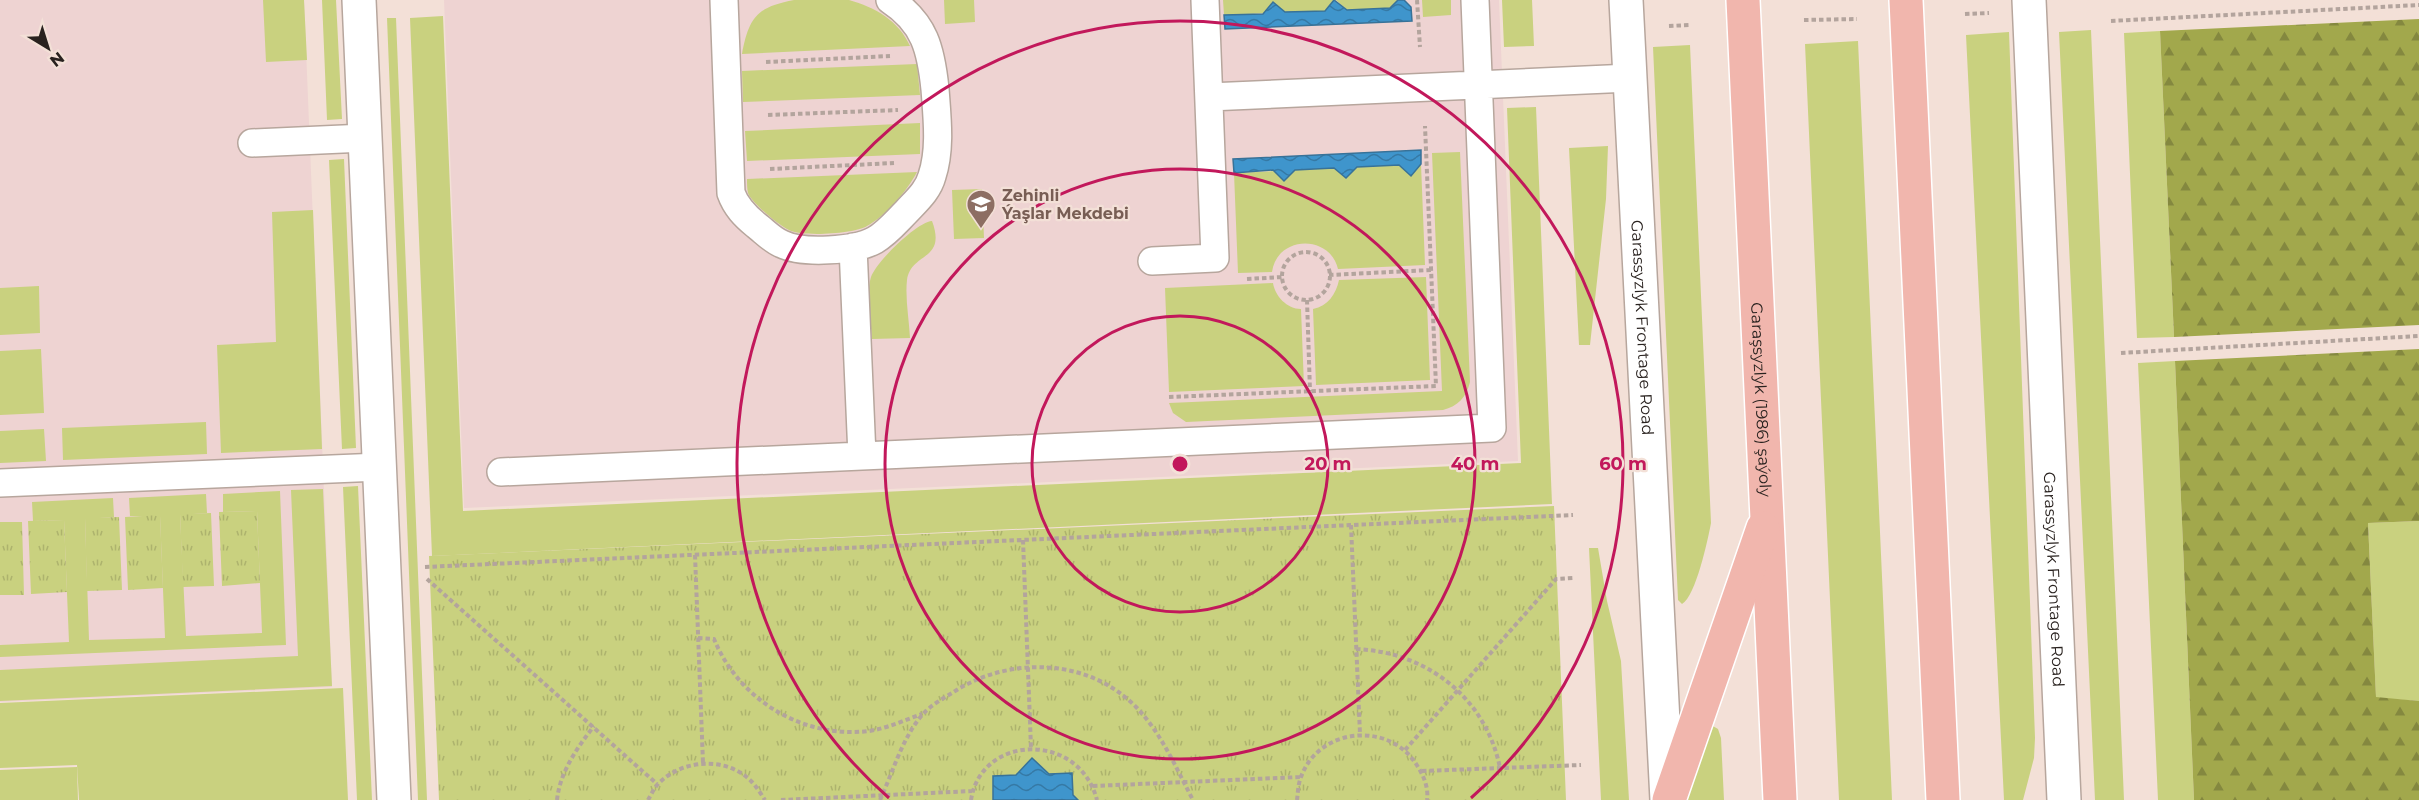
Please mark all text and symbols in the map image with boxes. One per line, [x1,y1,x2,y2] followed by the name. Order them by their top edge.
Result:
[18,18,78,78] north arrow
[46,48,68,71] text: N
[1001,186,1129,224] place label: Zehinli Ýaşlar Mekdebi
[965,188,997,230] school or university icon: Zehinli Ýaşlar Mekdebi
[1627,219,1657,436] street label: Garassyzlyk Frontage Road
[1747,302,1775,498] street label: Garaşsyzlyk (1986) şaýoly
[1305,453,1351,475] text: 20 m
[1451,453,1499,475] text: 40 m
[1599,453,1647,475] text: 60 m
[1170,454,1190,474] centre of rings
[2040,471,2068,688] street label: Garassyzlyk Frontage Road

